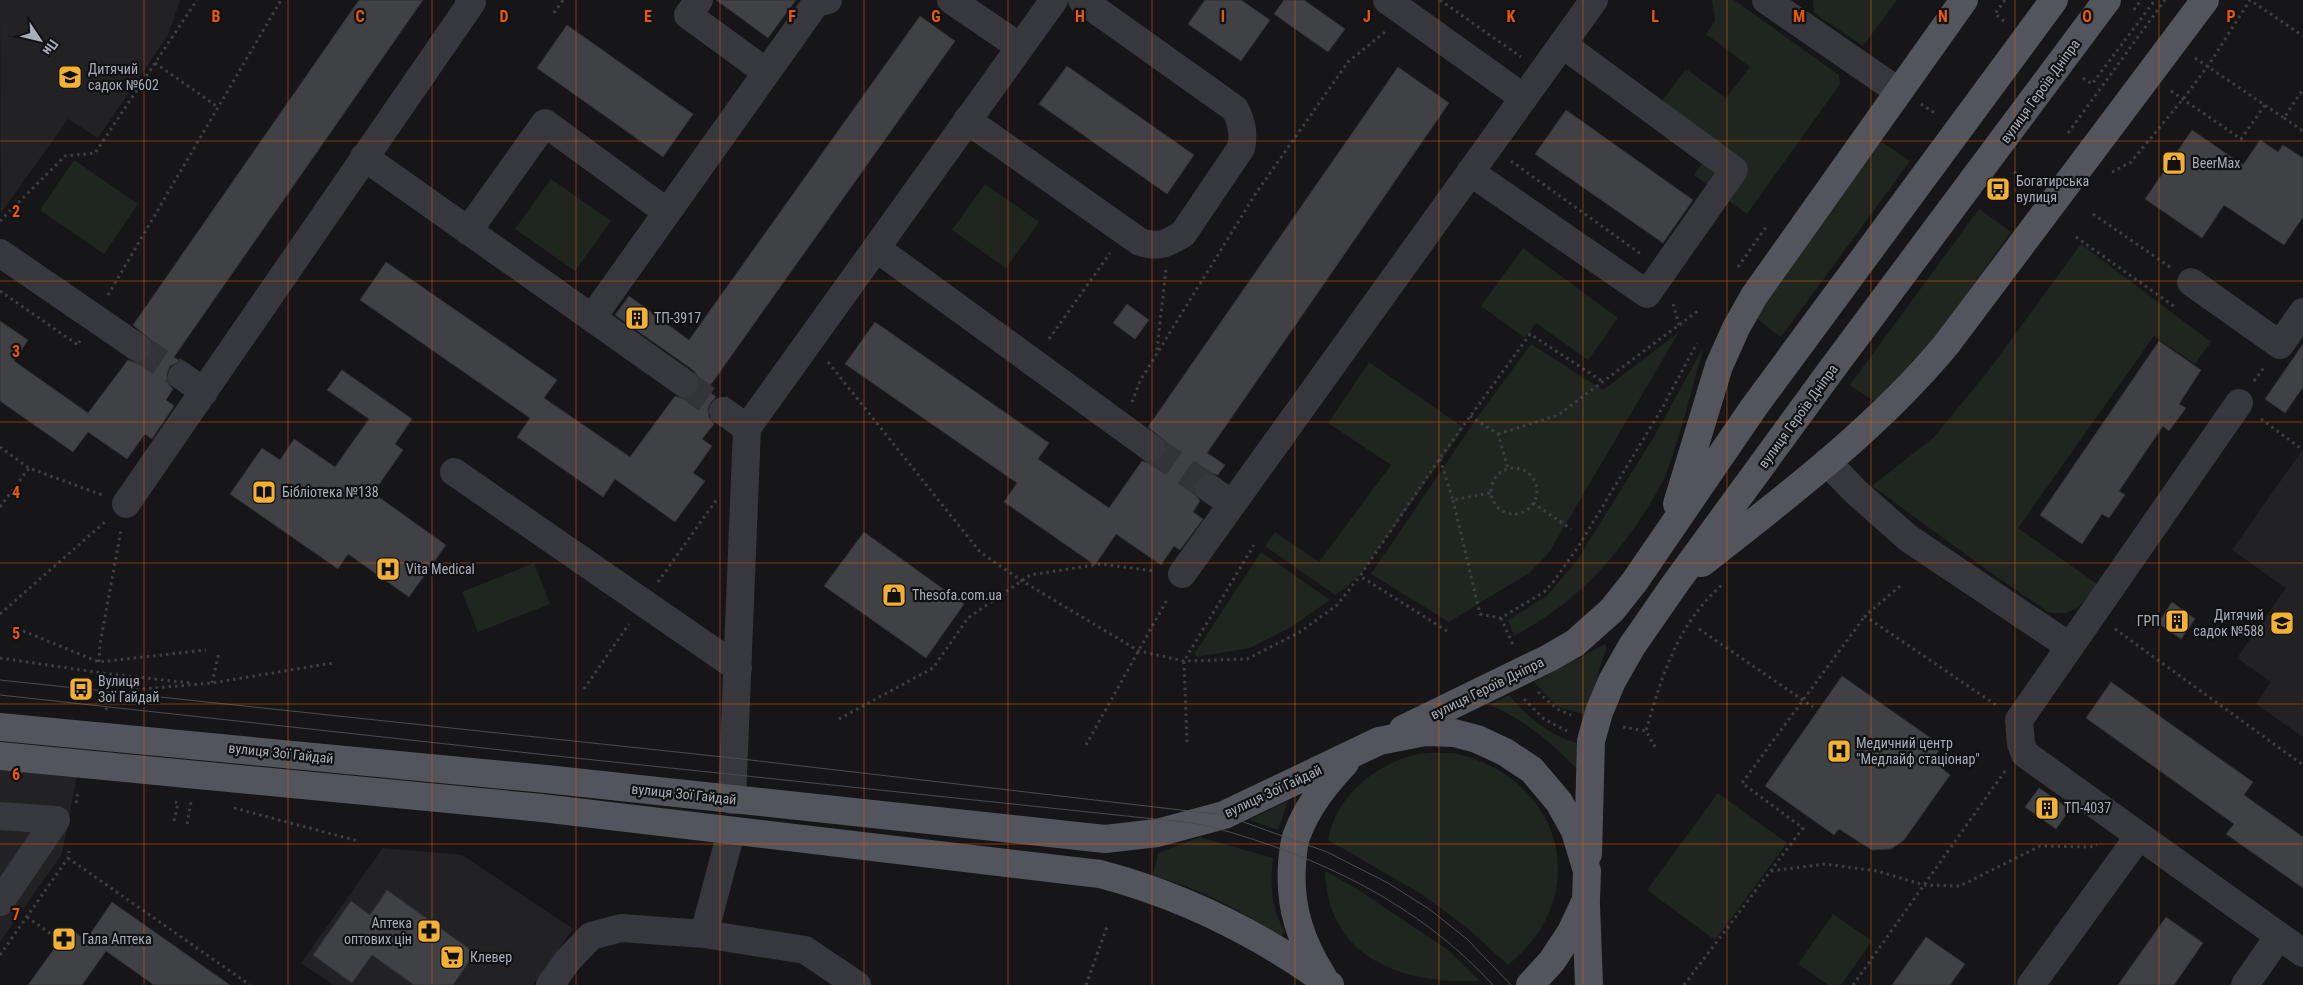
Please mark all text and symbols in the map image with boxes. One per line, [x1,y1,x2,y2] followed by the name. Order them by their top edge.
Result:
[212,7,221,26] text: B
[355,7,365,26] text: C
[499,7,509,26] text: D
[644,7,652,26] text: E
[788,7,796,26] text: F
[931,7,941,26] text: G
[1075,7,1085,26] text: H
[1221,7,1225,26] text: I
[1363,7,1371,26] text: J
[1507,7,1516,26] text: K
[1651,7,1659,26] text: L
[1793,7,1805,26] text: M
[1938,7,1948,26] text: N
[2082,7,2092,26] text: O
[2226,7,2236,26] text: P
[15,15,65,65] north arrow
[40,36,62,58] text: Пн
[1997,36,2083,146] street label: вулиця Героїв Дніпра
[88,61,159,93] place label: Дитячий садок №602
[57,64,83,90] school or university icon: Дитячий садок №602
[2161,150,2187,176] shop icon: BeerMax
[2192,155,2240,171] place label: BeerMax
[2016,173,2089,205] place label: Богатирська вулиця
[1985,176,2011,202] bus stop icon: Богатирська вулиця
[12,202,20,221] text: 2
[624,305,650,331] building icon: ТП-3917
[654,310,701,326] place label: ТП-3917
[12,342,20,361] text: 3
[1755,361,1841,471] street label: вулиця Героїв Дніпра
[251,479,277,505] library icon: Бібліотека №138
[12,483,20,502] text: 4
[282,484,379,500] place label: Бібліотека №138
[375,556,401,582] hospital icon: Vita Medical
[406,561,475,577] place label: Vita Medical
[881,582,907,608] shop icon: Thesofa.com.ua
[912,587,1002,603] place label: Thesofa.com.ua
[2193,607,2264,639] place label: Дитячий садок №588
[2164,608,2190,634] building icon: ГРП
[2269,610,2295,636] school or university icon: Дитячий садок №588
[2137,613,2160,629] place label: ГРП
[12,624,20,643] text: 5
[1428,654,1546,722] street label: вулиця Героїв Дніпра
[98,673,159,705] place label: Вулиця Зої Гайдай
[68,676,94,702] bus stop icon: Вулиця Зої Гайдай
[1856,735,1980,767] place label: Медичний центр "Медлайф стаціонар"
[1826,738,1852,764] hospital icon: Медичний центр "Медлайф стаціонар"
[228,740,334,766] street label: вулиця Зої Гайдай
[1222,761,1324,821] street label: вулиця Зої Гайдай
[12,765,20,784] text: 6
[631,781,737,807] street label: вулиця Зої Гайдай
[2034,795,2060,821] building icon: ТП-4037
[2064,800,2111,816] place label: ТП-4037
[12,905,20,924] text: 7
[344,915,412,947] place label: Аптека оптових цін
[416,918,442,944] pharmacy icon: Аптека оптових цін
[51,926,77,952] pharmacy icon: Гала Аптека
[82,931,152,947] place label: Гала Аптека
[439,944,465,970] supermarket icon: Клевер
[470,949,512,965] place label: Клевер

